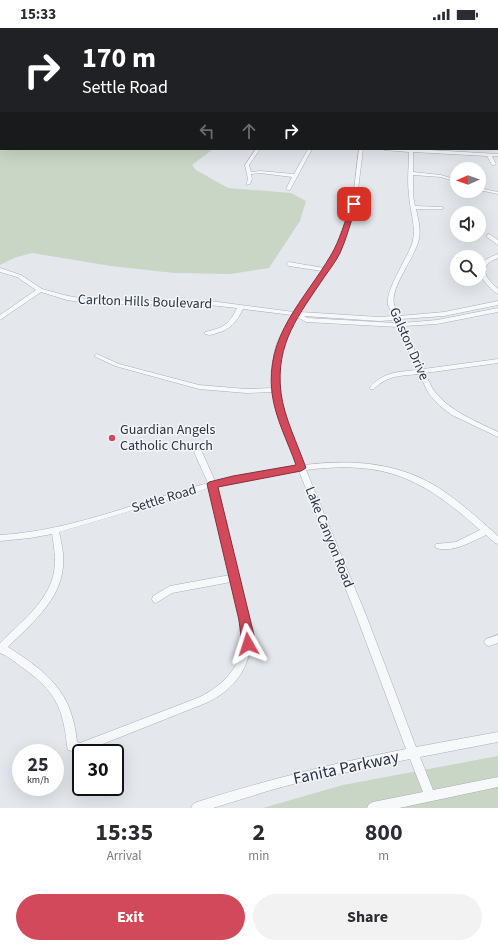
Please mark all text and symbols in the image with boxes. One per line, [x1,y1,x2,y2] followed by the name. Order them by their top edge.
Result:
[20,4,56,25] text: 15:33
[82,38,156,78] text: 170 m
[16,44,68,96] icon: right
[82,75,168,100] text: Settle Road
[196,120,218,142] icon: left
[238,120,260,142] icon: ahead
[280,120,302,142] icon: right
[450,162,486,198] north arrow
[450,162,486,286] map controls
[337,187,371,221] pin
[343,193,365,215] icon: arrive
[450,206,486,242] button: sound
[450,250,486,286] button: search
[78,290,212,314] street label: Carlton Hills Boulevard
[384,304,434,384] street label: Galston Drive
[120,420,215,456] place label: Guardian Angels Catholic Church
[107,433,117,443] marker: Guardian Angels Catholic Church
[129,480,199,518] street label: Settle Road
[300,483,358,591] street label: Lake Canyon Road
[227,623,269,665] position arrow
[72,744,124,796] speed limit sign: 30
[291,745,401,791] street label: Fanita Parkway
[27,751,49,779] text: 25
[27,773,49,787] text: km/h
[95,815,153,850] text: 15:35
[253,815,265,850] text: 2
[365,815,403,850] text: 800
[107,847,142,865] text: Arrival
[248,847,269,865] text: min
[378,847,389,865] text: m
[16,894,245,940] button: Exit
[253,894,482,940] button: Share

